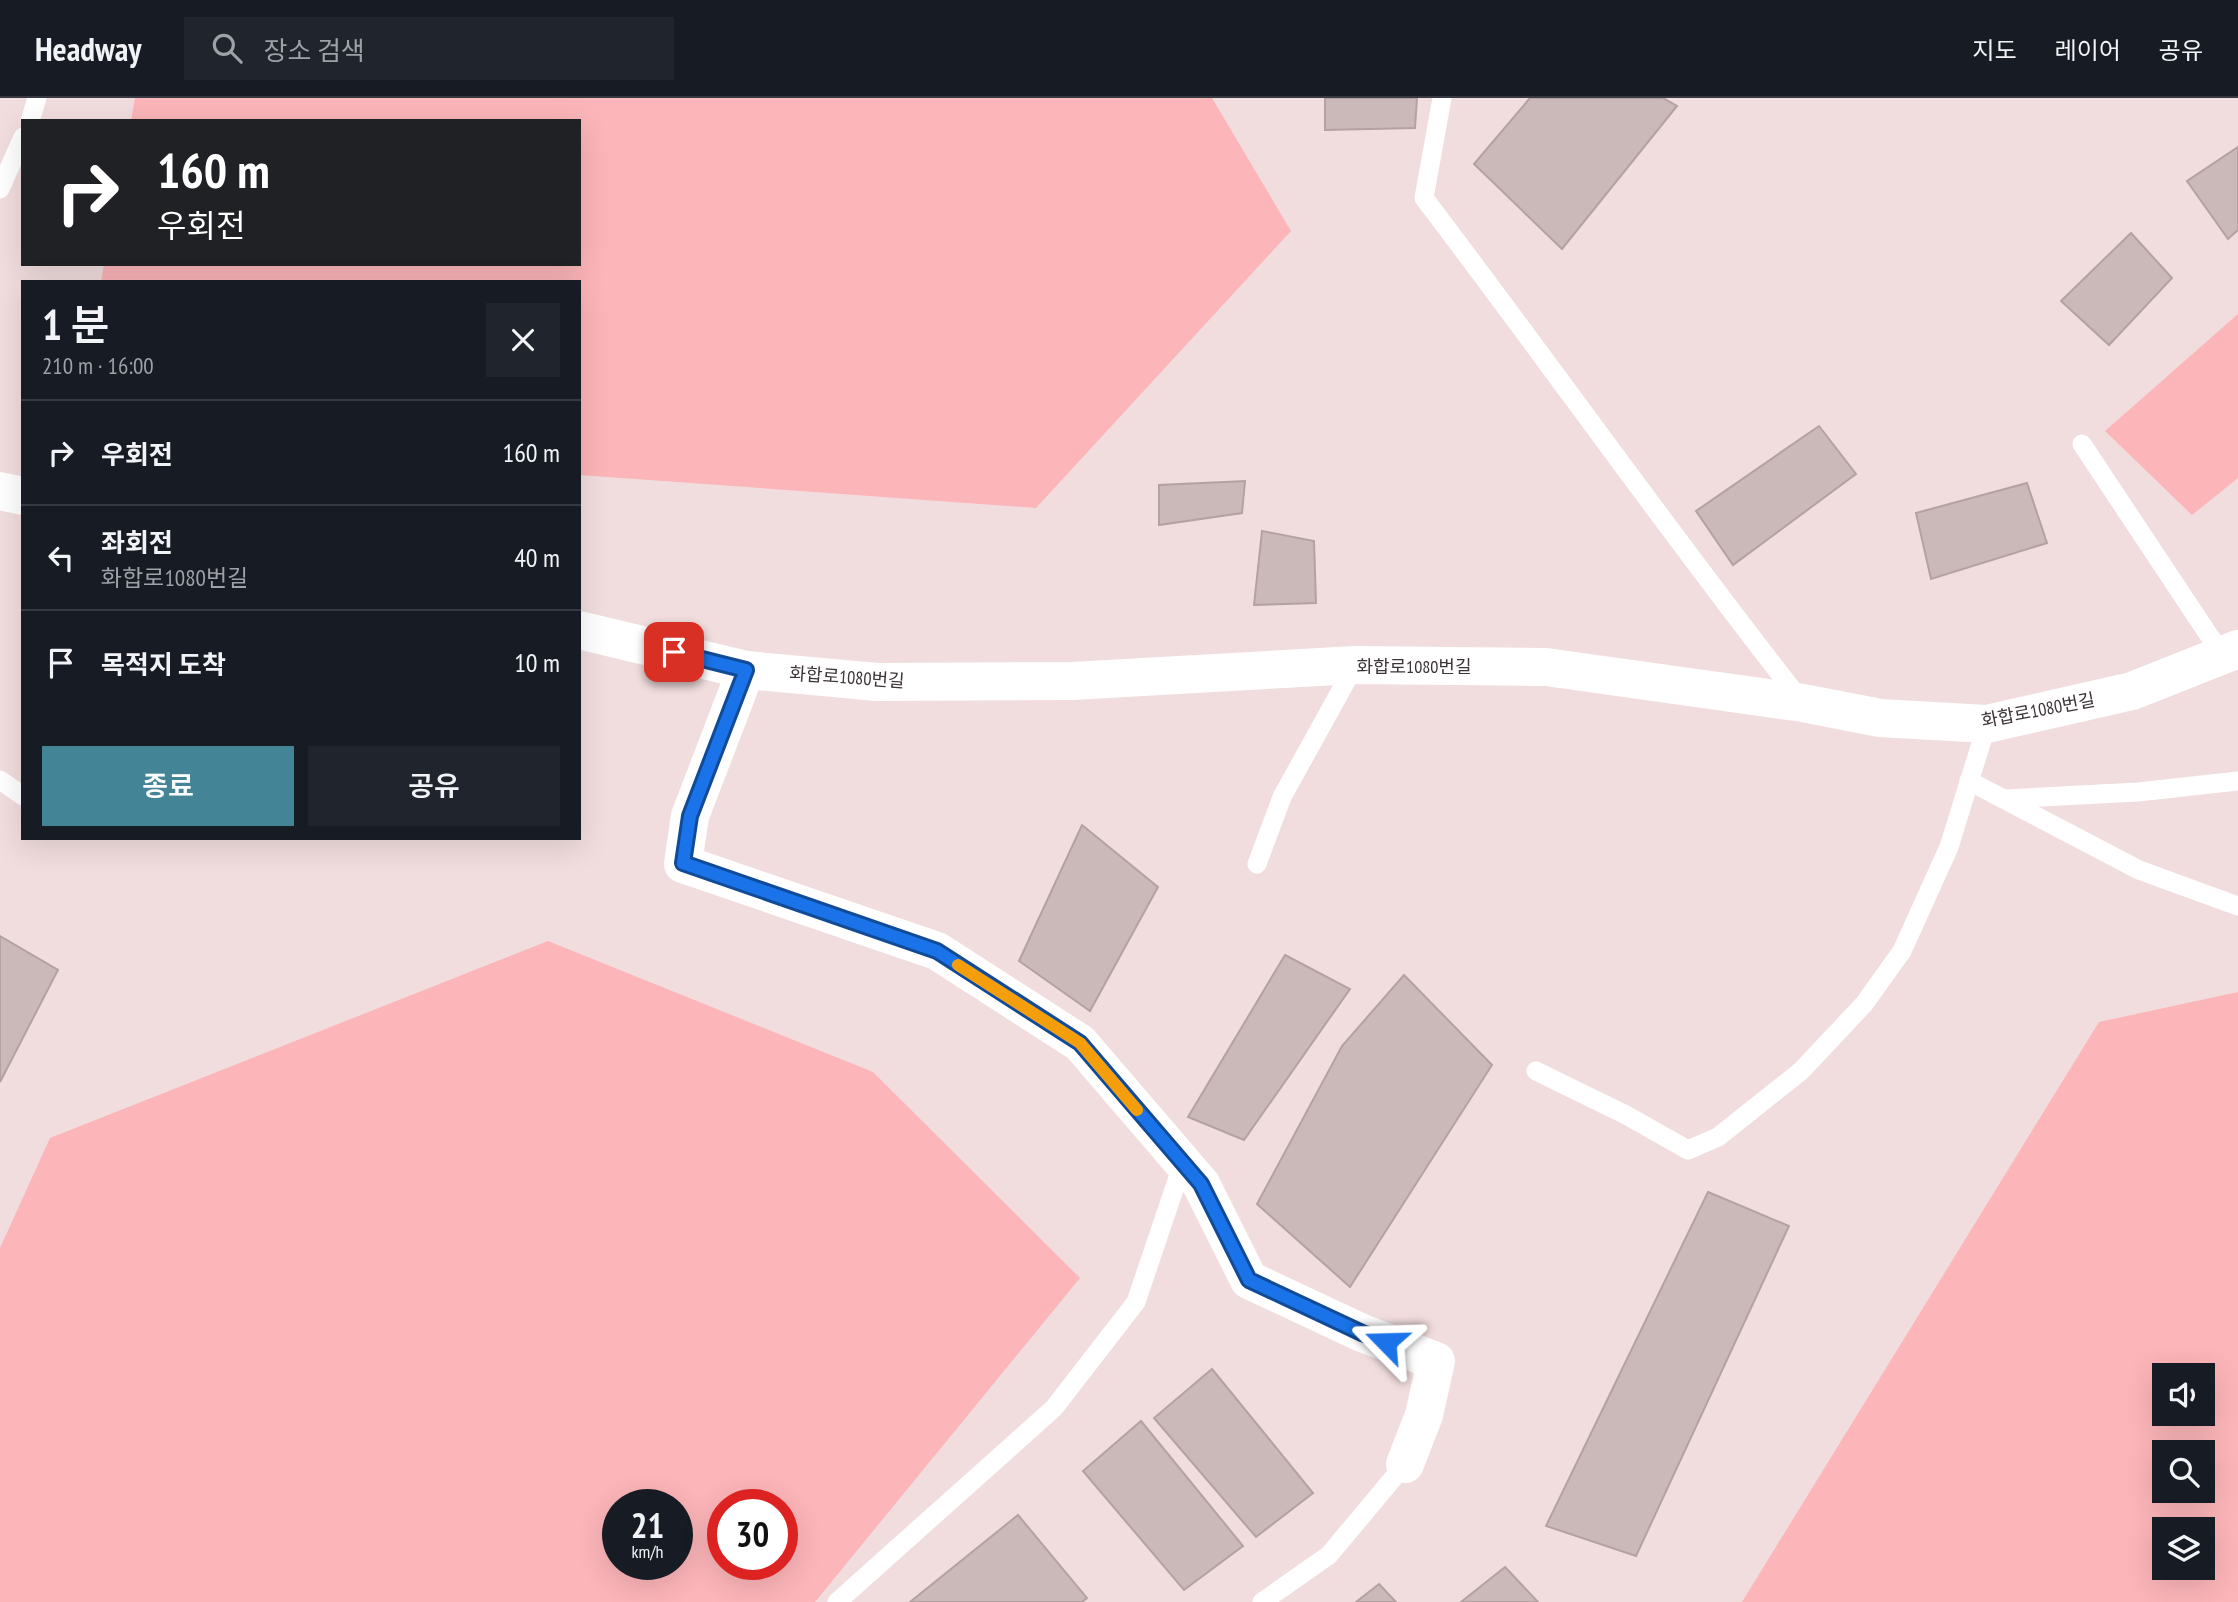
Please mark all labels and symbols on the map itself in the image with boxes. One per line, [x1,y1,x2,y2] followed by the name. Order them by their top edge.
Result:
[644,622,704,682] pin
[1356,655,1472,678] street label: 화합로1080번길
[789,662,905,692] street label: 화합로1080번길
[1979,688,2097,732] street label: 화합로1080번길
[1349,1305,1423,1379] position arrow
[707,1489,798,1580] speed limit sign: 30

